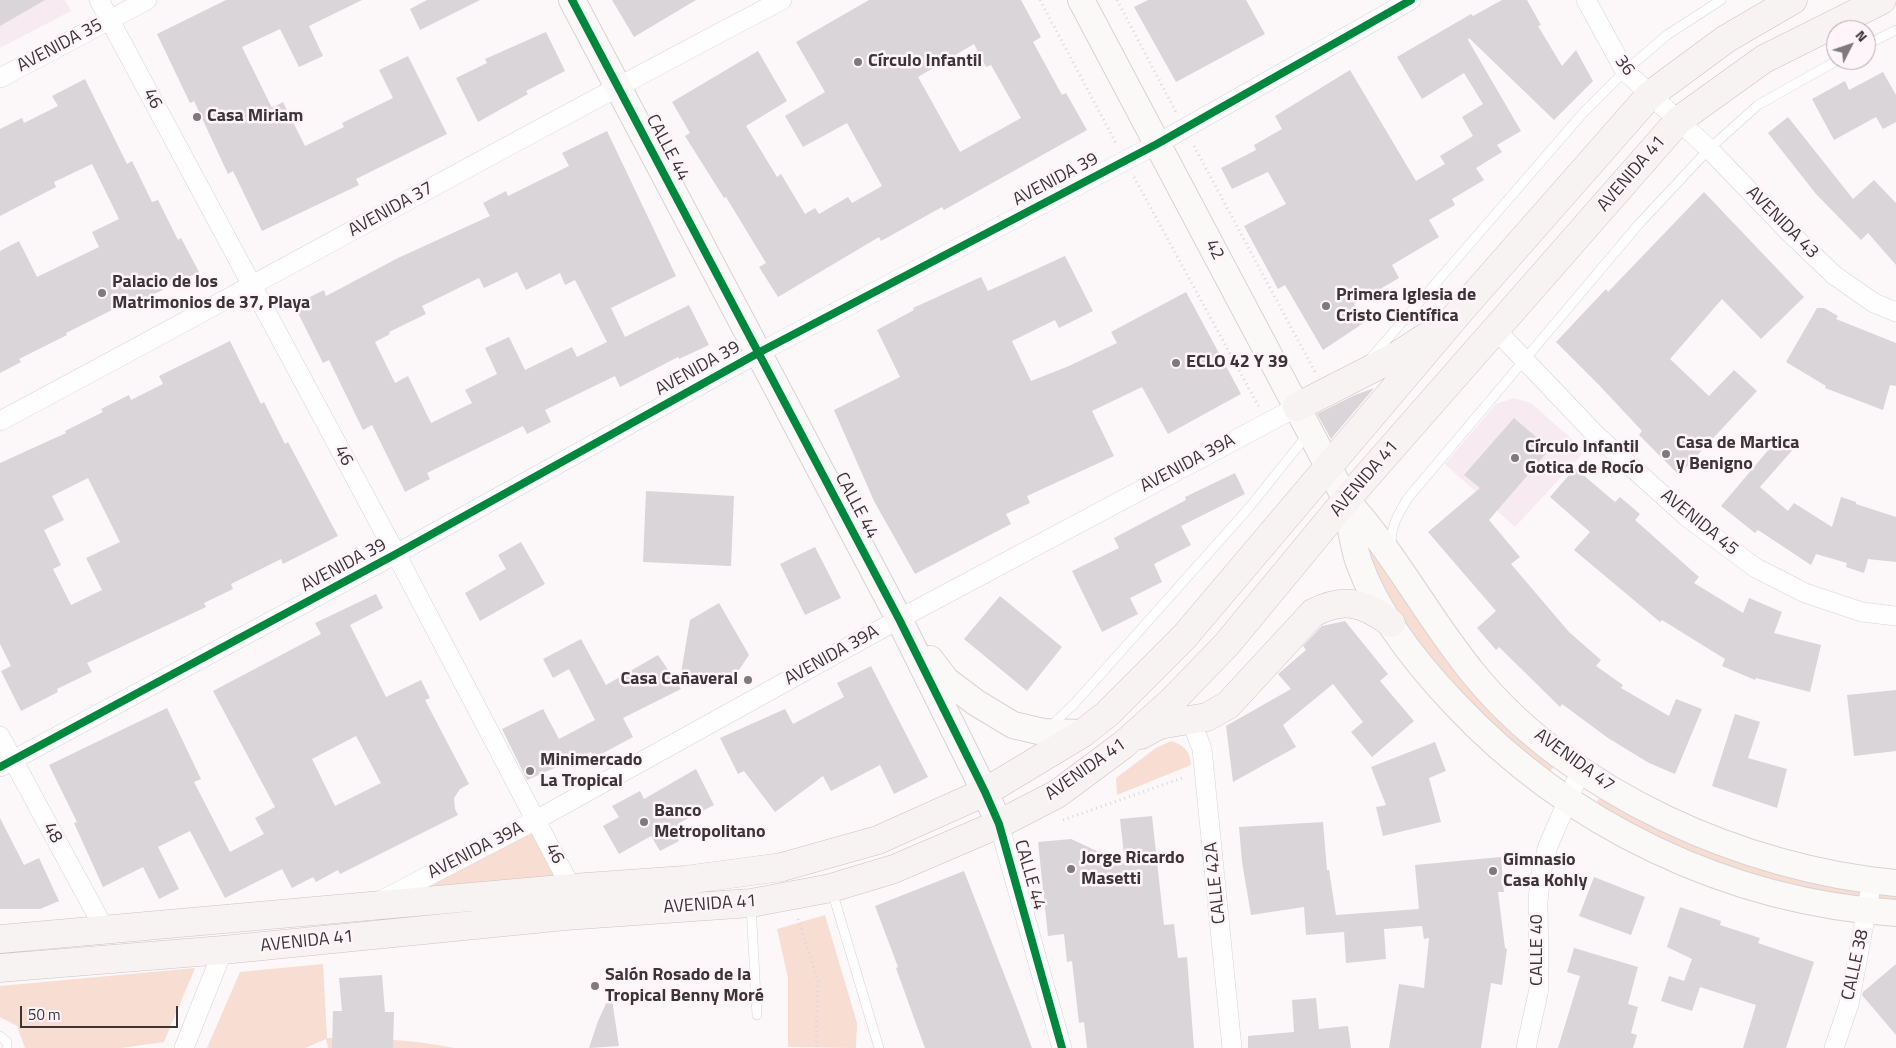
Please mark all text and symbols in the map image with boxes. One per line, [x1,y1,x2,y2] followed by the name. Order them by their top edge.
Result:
[14,15,106,77] street label: AVENIDA 35
[1826,20,1876,70] north arrow
[1851,25,1873,46] text: N
[868,51,982,73] place label: Círculo Infantil
[1609,51,1639,81] street label: 36
[852,56,864,68] marker: Círculo Infantil
[138,85,166,113] street label: 46
[207,106,303,128] place label: Casa Miriam
[191,111,203,123] marker: Casa Miriam
[641,111,693,185] street label: CALLE 44
[1593,132,1671,216] street label: AVENIDA 41
[1010,149,1102,211] street label: AVENIDA 39
[345,178,437,242] street label: AVENIDA 37
[1741,182,1823,264] street label: AVENIDA 43
[1200,236,1228,264] street label: 42
[112,272,310,314] place label: Palacio de los Matrimonios de 37, Playa
[1336,285,1476,328] place label: Primera Iglesia de Cristo Científica
[96,287,108,299] marker: Palacio de los Matrimonios de 37, Playa
[1320,300,1332,312] marker: Primera Iglesia de Cristo Científica
[652,337,744,401] street label: AVENIDA 39
[1186,352,1288,374] place label: ECLO 42 Y 39
[1170,357,1182,369] marker: ECLO 42 Y 39
[1137,430,1239,498] street label: AVENIDA 39A
[1676,433,1799,476] place label: Casa de Martica y Benigno
[1326,437,1404,521] street label: AVENIDA 41
[1525,437,1644,479] place label: Círculo Infantil Gotica de Rocío
[329,442,357,470] street label: 46
[1660,448,1672,460] marker: Casa de Martica y Benigno
[1509,452,1521,464] marker: Círculo Infantil Gotica de Rocío
[830,469,882,543] street label: CALLE 44
[1656,485,1742,561] street label: AVENIDA 45
[298,535,390,597] street label: AVENIDA 39
[781,621,883,691] street label: AVENIDA 39A
[621,669,738,691] place label: Casa Cañaveral
[742,674,754,686] marker: Casa Cañaveral
[1530,725,1618,797] street label: AVENIDA 47
[1042,734,1130,806] street label: AVENIDA 41
[540,750,642,792] place label: Minimercado La Tropical
[524,765,536,777] marker: Minimercado La Tropical
[654,801,765,844] place label: Banco Metropolitano
[638,816,650,828] marker: Banco Metropolitano
[425,818,527,884] street label: AVENIDA 39A
[38,819,66,847] street label: 48
[1009,837,1049,913] street label: CALLE 44
[540,840,568,868] street label: 46
[1201,841,1231,925] street label: CALLE 42A
[1081,848,1185,891] place label: Jorge Ricardo Masetti
[1503,850,1587,892] place label: Gimnasio Casa Kohly
[1065,863,1077,875] marker: Jorge Ricardo Masetti
[1487,865,1499,877] marker: Gimnasio Casa Kohly
[663,891,757,919] street label: AVENIDA 41
[1527,914,1549,986] street label: CALLE 40
[259,926,355,958] street label: AVENIDA 41
[1838,928,1874,1002] street label: CALLE 38
[605,965,764,1008] place label: Salón Rosado de la Tropical Benny Moré
[589,980,601,992] marker: Salón Rosado de la Tropical Benny Moré
[22,996,180,1028] scale bar
[28,1003,61,1026] text: 50 m

